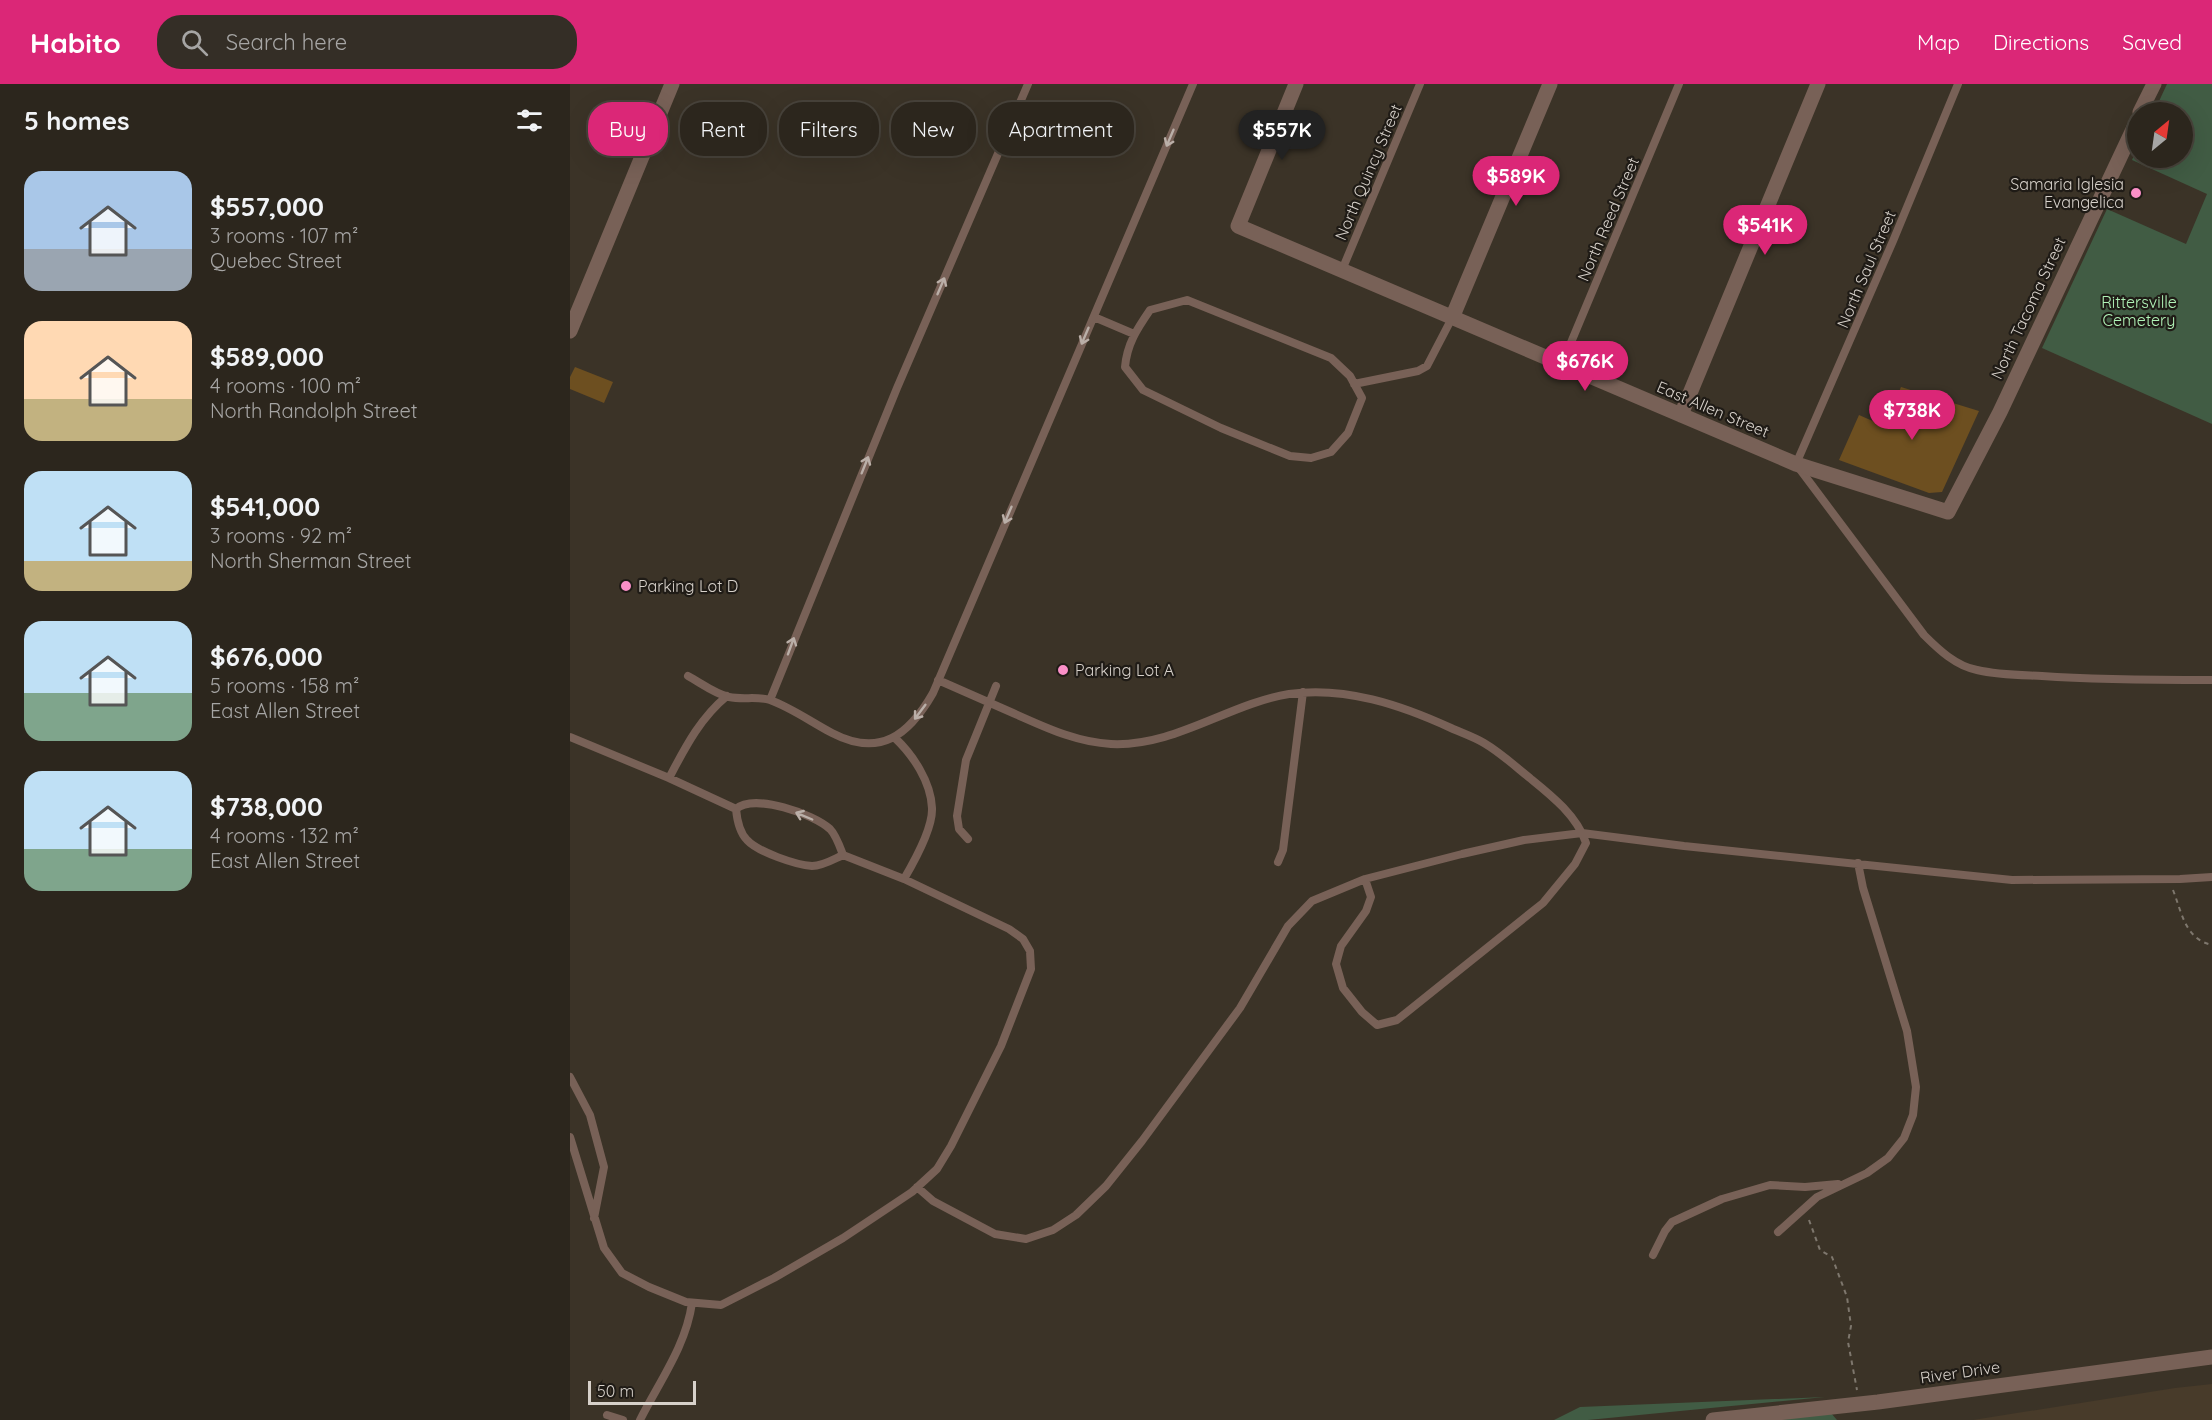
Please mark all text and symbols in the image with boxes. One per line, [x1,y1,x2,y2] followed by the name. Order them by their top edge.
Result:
[157,15,577,69] search box
[30,25,121,60] text: Habito
[178,26,211,59] icon: search
[226,28,347,56] text: Search here
[1917,29,1960,55] text: Map
[1993,29,2089,55] text: Directions
[2122,29,2182,55] text: Saved
[1330,101,1406,243] street label: North Quincy Street
[588,102,668,156] chip: Buy
[680,102,767,156] chip: Rent
[779,102,879,156] chip: Filters
[891,102,976,156] chip: New
[988,102,1134,156] chip: Apartment
[2127,102,2193,168] north arrow
[2127,102,2193,168] map controls
[24,104,130,137] text: 5 homes
[513,104,546,137] icon: filters
[1240,110,1324,161] pin: $557K
[1252,117,1312,142] text: $557K
[1164,128,1175,146] one-way arrow
[1573,154,1643,284] street label: North Reed Street
[1474,156,1558,207] pin: $589K
[1487,163,1545,188] text: $589K
[2010,174,2124,212] place label: Samaria Iglesia Evangelica
[2129,186,2143,200] marker: Samaria Iglesia Evangelica
[210,190,324,223] text: $557,000
[72,195,144,267] icon: home
[1723,205,1807,256] pin: $541K
[1832,207,1900,331] street label: North Saul Street
[1737,212,1793,237] text: $541K
[210,223,358,248] text: 3 rooms · 107 m²
[1986,234,2070,382] street label: North Tacoma Street
[210,248,342,273] text: Quebec Street
[936,277,947,295] one-way arrow
[2101,292,2177,330] park label: Rittersville Cemetery
[1079,327,1091,345] one-way arrow
[210,340,324,373] text: $589,000
[1543,341,1627,392] pin: $676K
[72,345,144,417] icon: home
[1556,348,1614,373] text: $676K
[210,373,361,398] text: 4 rooms · 100 m²
[1654,376,1772,442] street label: East Allen Street
[1870,390,1954,441] pin: $738K
[1883,397,1941,422] text: $738K
[210,398,418,423] text: North Randolph Street
[860,457,871,475] one-way arrow
[210,490,320,523] text: $541,000
[72,495,144,567] icon: home
[1002,506,1013,524] one-way arrow
[210,523,352,548] text: 3 rooms · 92 m²
[210,548,412,573] text: North Sherman Street
[638,576,738,596] place label: Parking Lot D
[619,579,633,593] marker: Parking Lot D
[786,637,797,656] one-way arrow
[210,640,323,673] text: $676,000
[72,645,144,717] icon: home
[1075,660,1174,680] place label: Parking Lot A
[1056,663,1070,677] marker: Parking Lot A
[210,673,359,698] text: 5 rooms · 158 m²
[210,698,360,723] text: East Allen Street
[914,704,926,720] one-way arrow
[210,790,323,823] text: $738,000
[72,795,144,867] icon: home
[795,810,813,821] one-way arrow
[210,823,359,848] text: 4 rooms · 132 m²
[210,848,360,873] text: East Allen Street
[1919,1356,2001,1388] street label: River Drive
[588,1378,696,1406] scale bar
[597,1381,634,1401] text: 50 m

